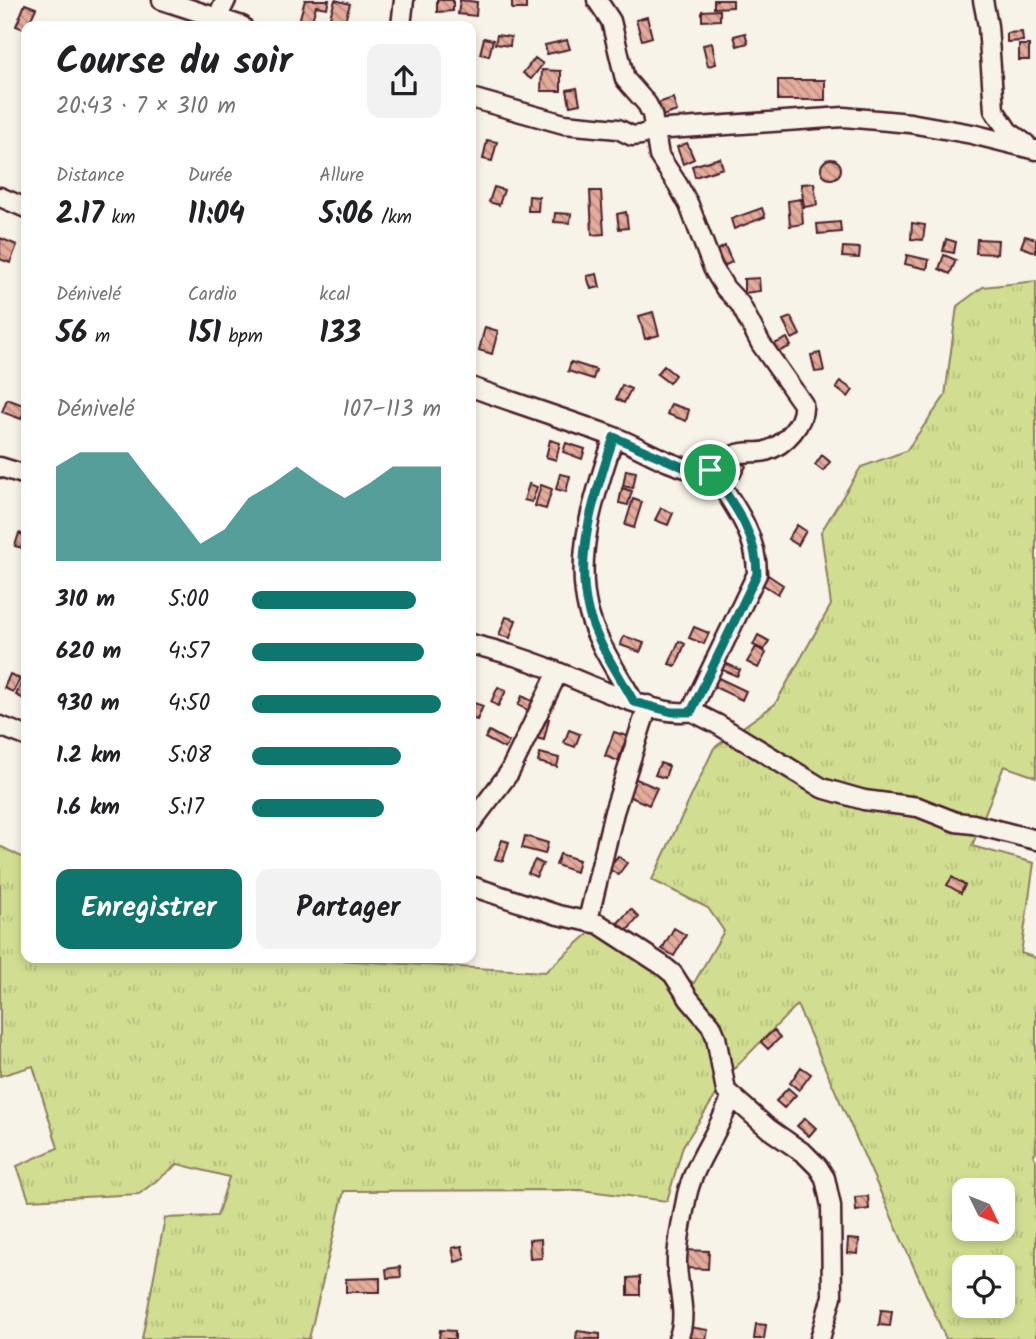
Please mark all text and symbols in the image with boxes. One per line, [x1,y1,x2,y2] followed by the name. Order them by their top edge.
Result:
[56,33,292,93] text: Course du soir
[367,44,441,118] button: share
[56,89,236,125] text: 20:43 · 7 × 310 m
[56,161,124,191] text: Distance
[188,161,232,191] text: Durée
[319,161,364,191] text: Allure
[56,191,104,239] text: 2.17
[188,191,245,239] text: 11:04
[319,191,374,239] text: 5:06
[104,203,135,233] text: km
[374,203,412,233] text: /km
[56,280,121,310] text: Dénivelé
[188,280,237,310] text: Cardio
[319,280,350,310] text: kcal
[56,310,87,358] text: 56
[188,310,221,358] text: 151
[319,310,361,358] text: 133
[87,322,110,352] text: m
[221,322,263,352] text: bpm
[56,392,134,428] text: Dénivelé
[343,392,441,428] text: 107–113 m
[680,440,740,500] pin
[691,451,729,489] icon: arrive
[56,582,115,618] text: 310 m
[168,582,209,618] text: 5:00
[56,634,121,670] text: 620 m
[168,634,209,670] text: 4:57
[56,686,120,722] text: 930 m
[168,686,210,722] text: 4:50
[56,738,121,774] text: 1.2 km
[168,738,211,774] text: 5:08
[56,790,120,826] text: 1.6 km
[168,790,204,826] text: 5:17
[56,869,242,949] button: Enregistrer
[256,869,441,949] button: Partager
[952,1178,1015,1241] north arrow
[952,1178,1015,1318] map controls
[952,1255,1015,1318] button: locate

